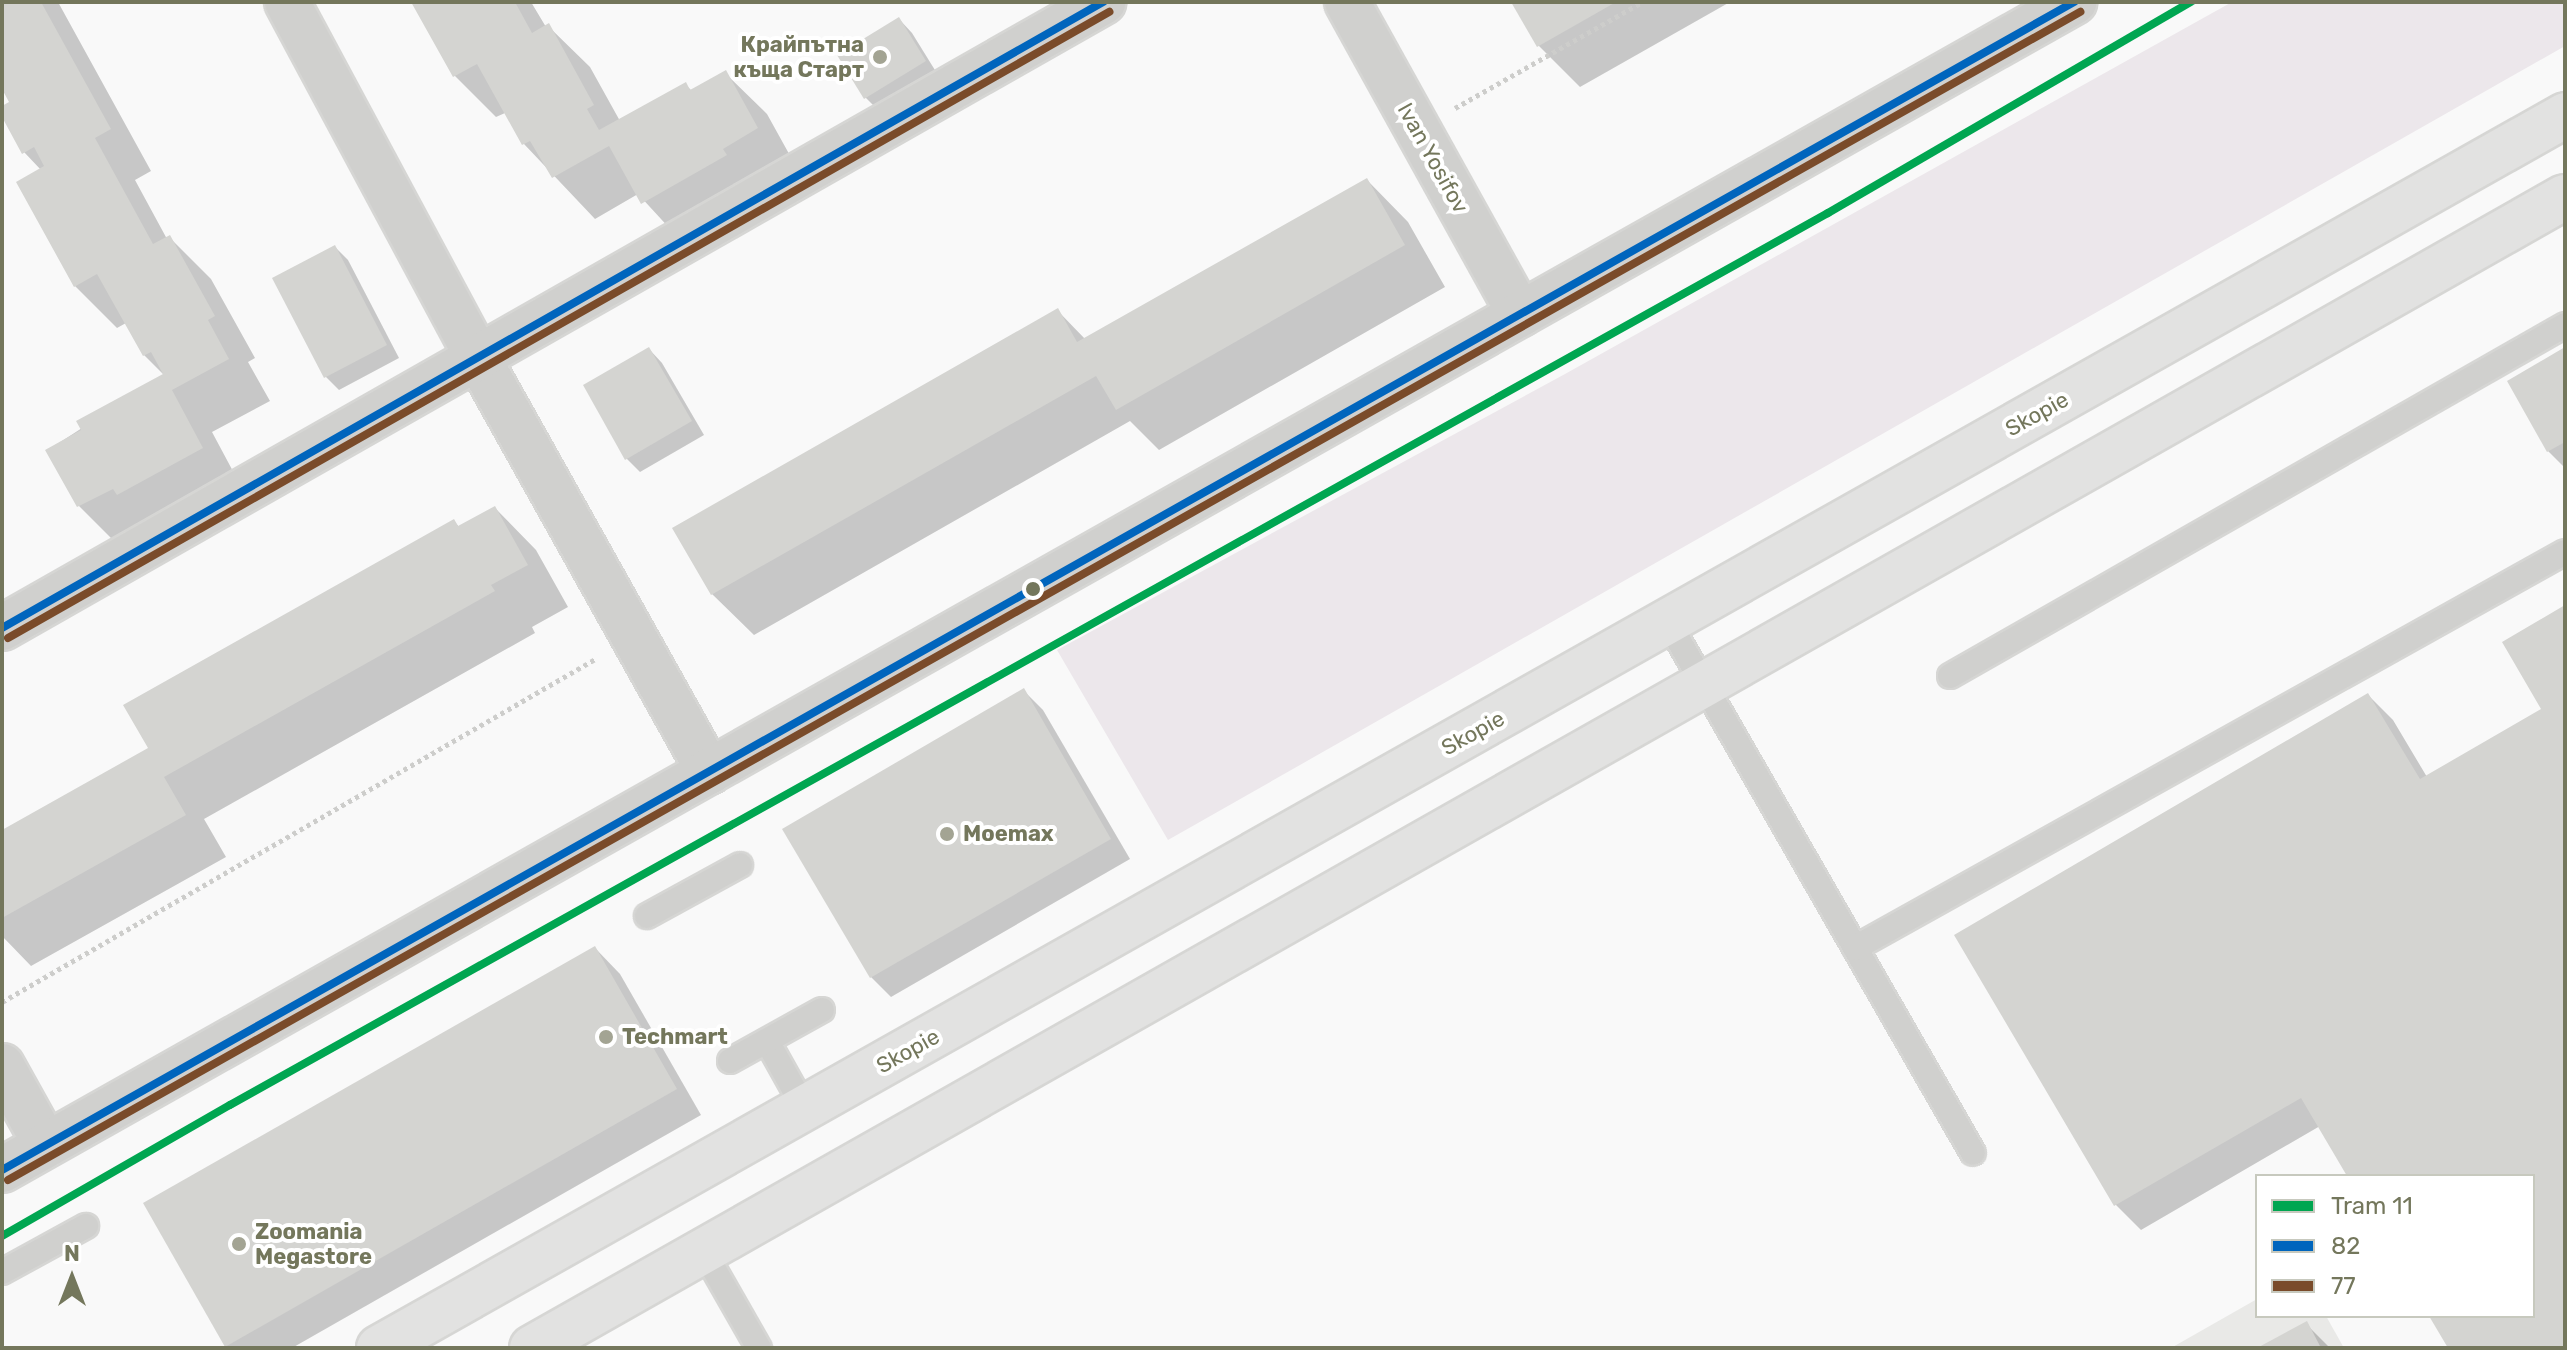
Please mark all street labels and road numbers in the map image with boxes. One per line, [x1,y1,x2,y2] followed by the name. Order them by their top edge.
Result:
[1392,98,1474,218] street label: Ivan Yosifov
[2001,386,2073,442] street label: Skopie
[1437,705,1509,761] street label: Skopie
[872,1023,944,1079] street label: Skopie

